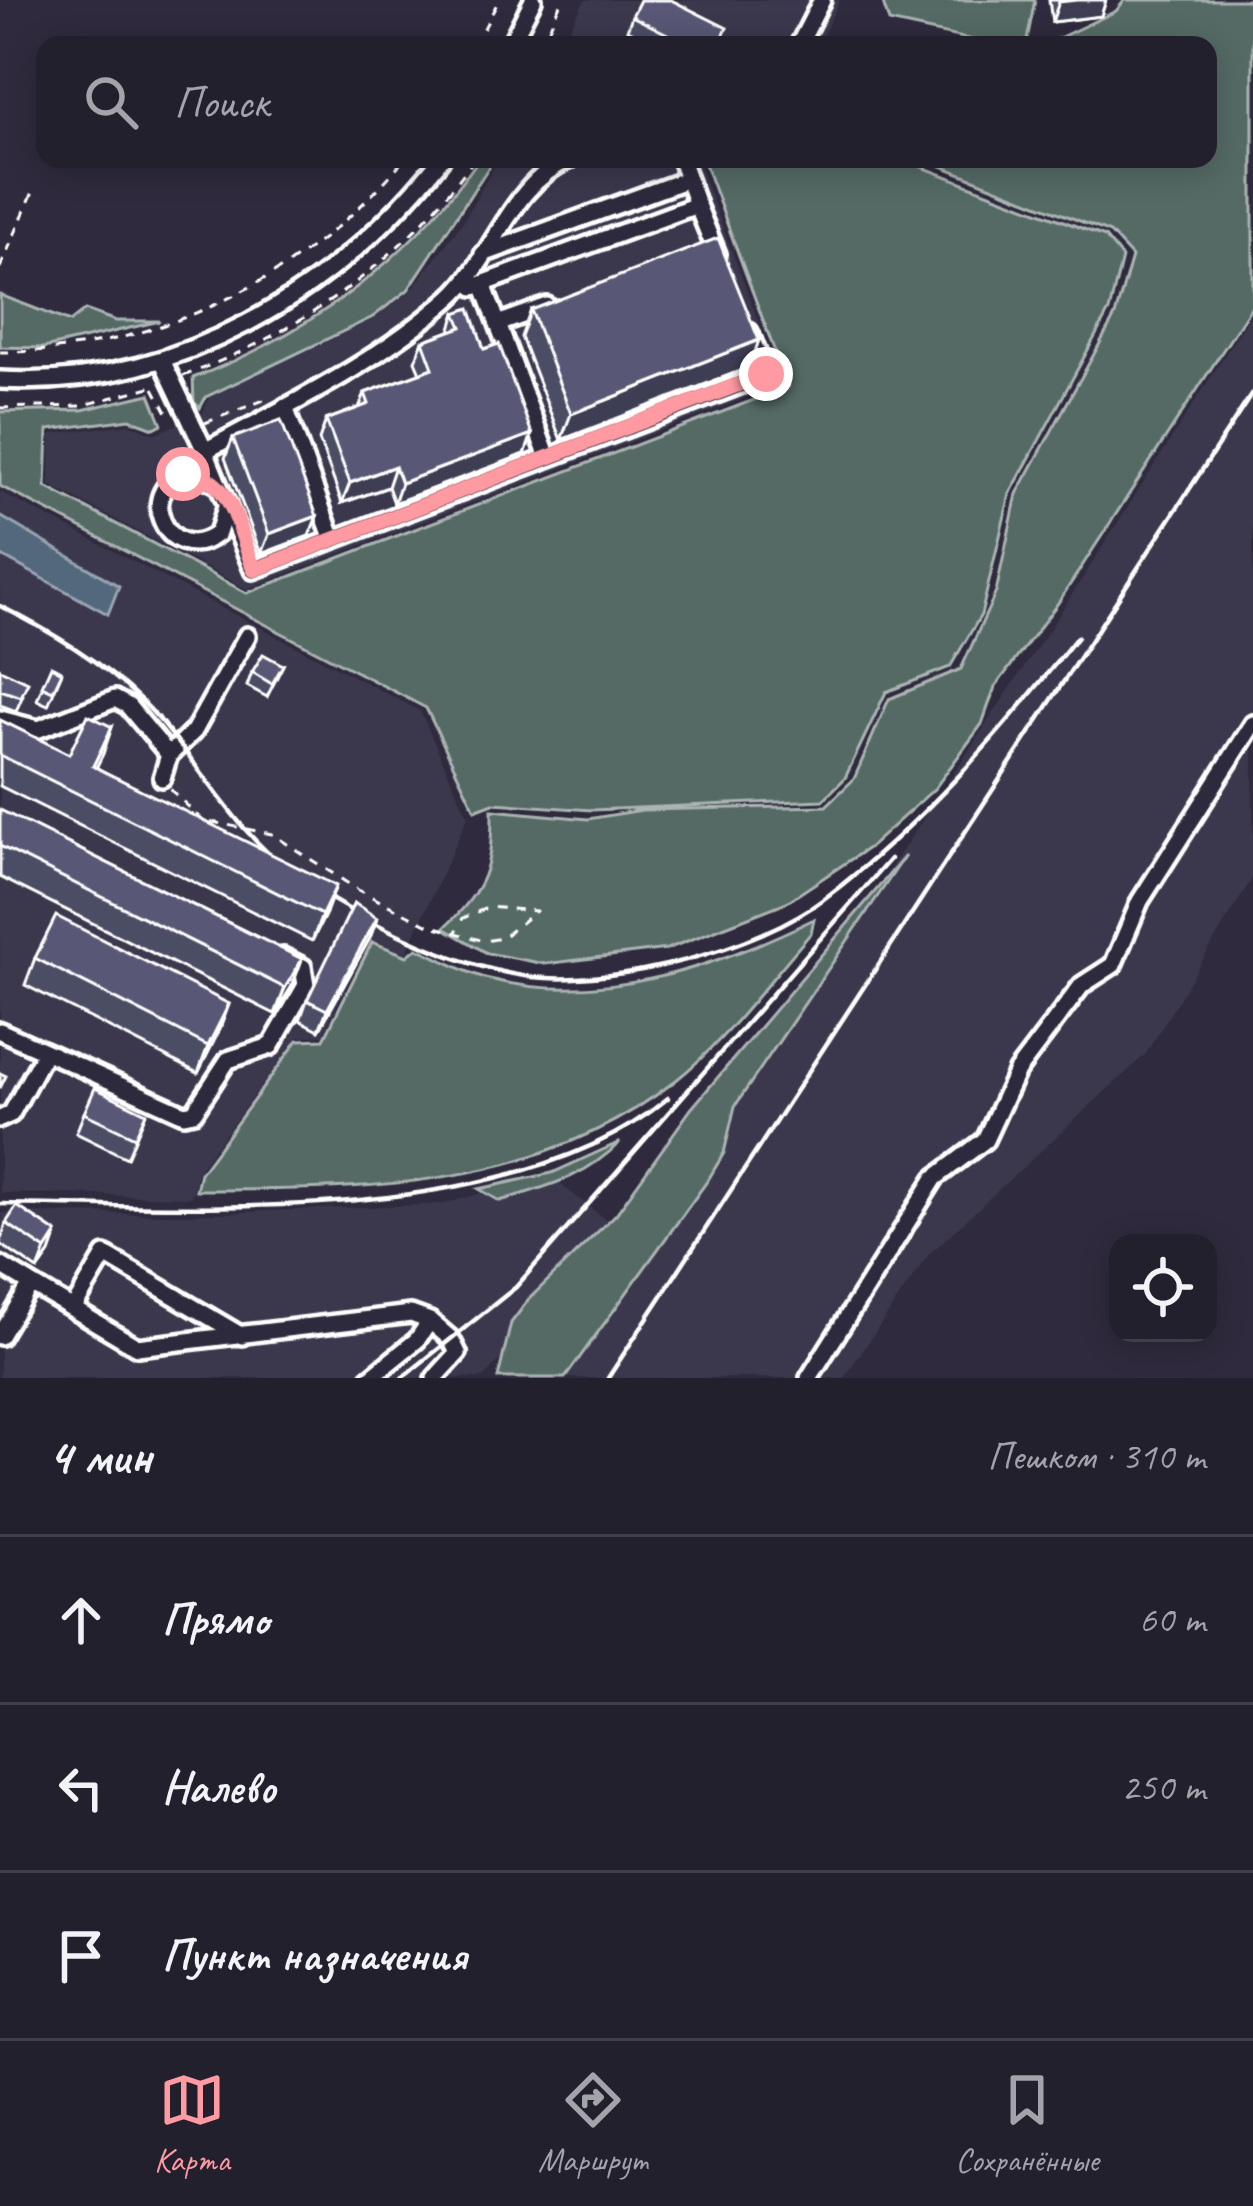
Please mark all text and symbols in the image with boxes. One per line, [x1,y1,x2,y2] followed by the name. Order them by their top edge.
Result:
[36,36,1217,168] search box
[78,69,144,135] icon: search
[174,74,269,131] text: Поиск
[739,347,793,401] route end
[156,447,210,501] route start
[1109,1234,1217,1342] map controls
[1109,1234,1217,1342] button: locate
[48,1424,152,1488] text: 4 мин
[987,1432,1205,1481] text: Пешком · 310 m
[48,1587,114,1653] icon: ahead
[162,1591,269,1648] text: Прямо
[1139,1595,1205,1644] text: 60 m
[48,1755,114,1821] icon: left
[162,1759,276,1816] text: Налево
[1121,1763,1205,1812] text: 250 m
[48,1923,114,1989] icon: arrive
[162,1927,467,1984] text: Пункт назначения
[154,2067,230,2181] tab: Карта
[538,2067,647,2181] tab: Маршрут
[955,2067,1099,2181] tab: Сохранённые

